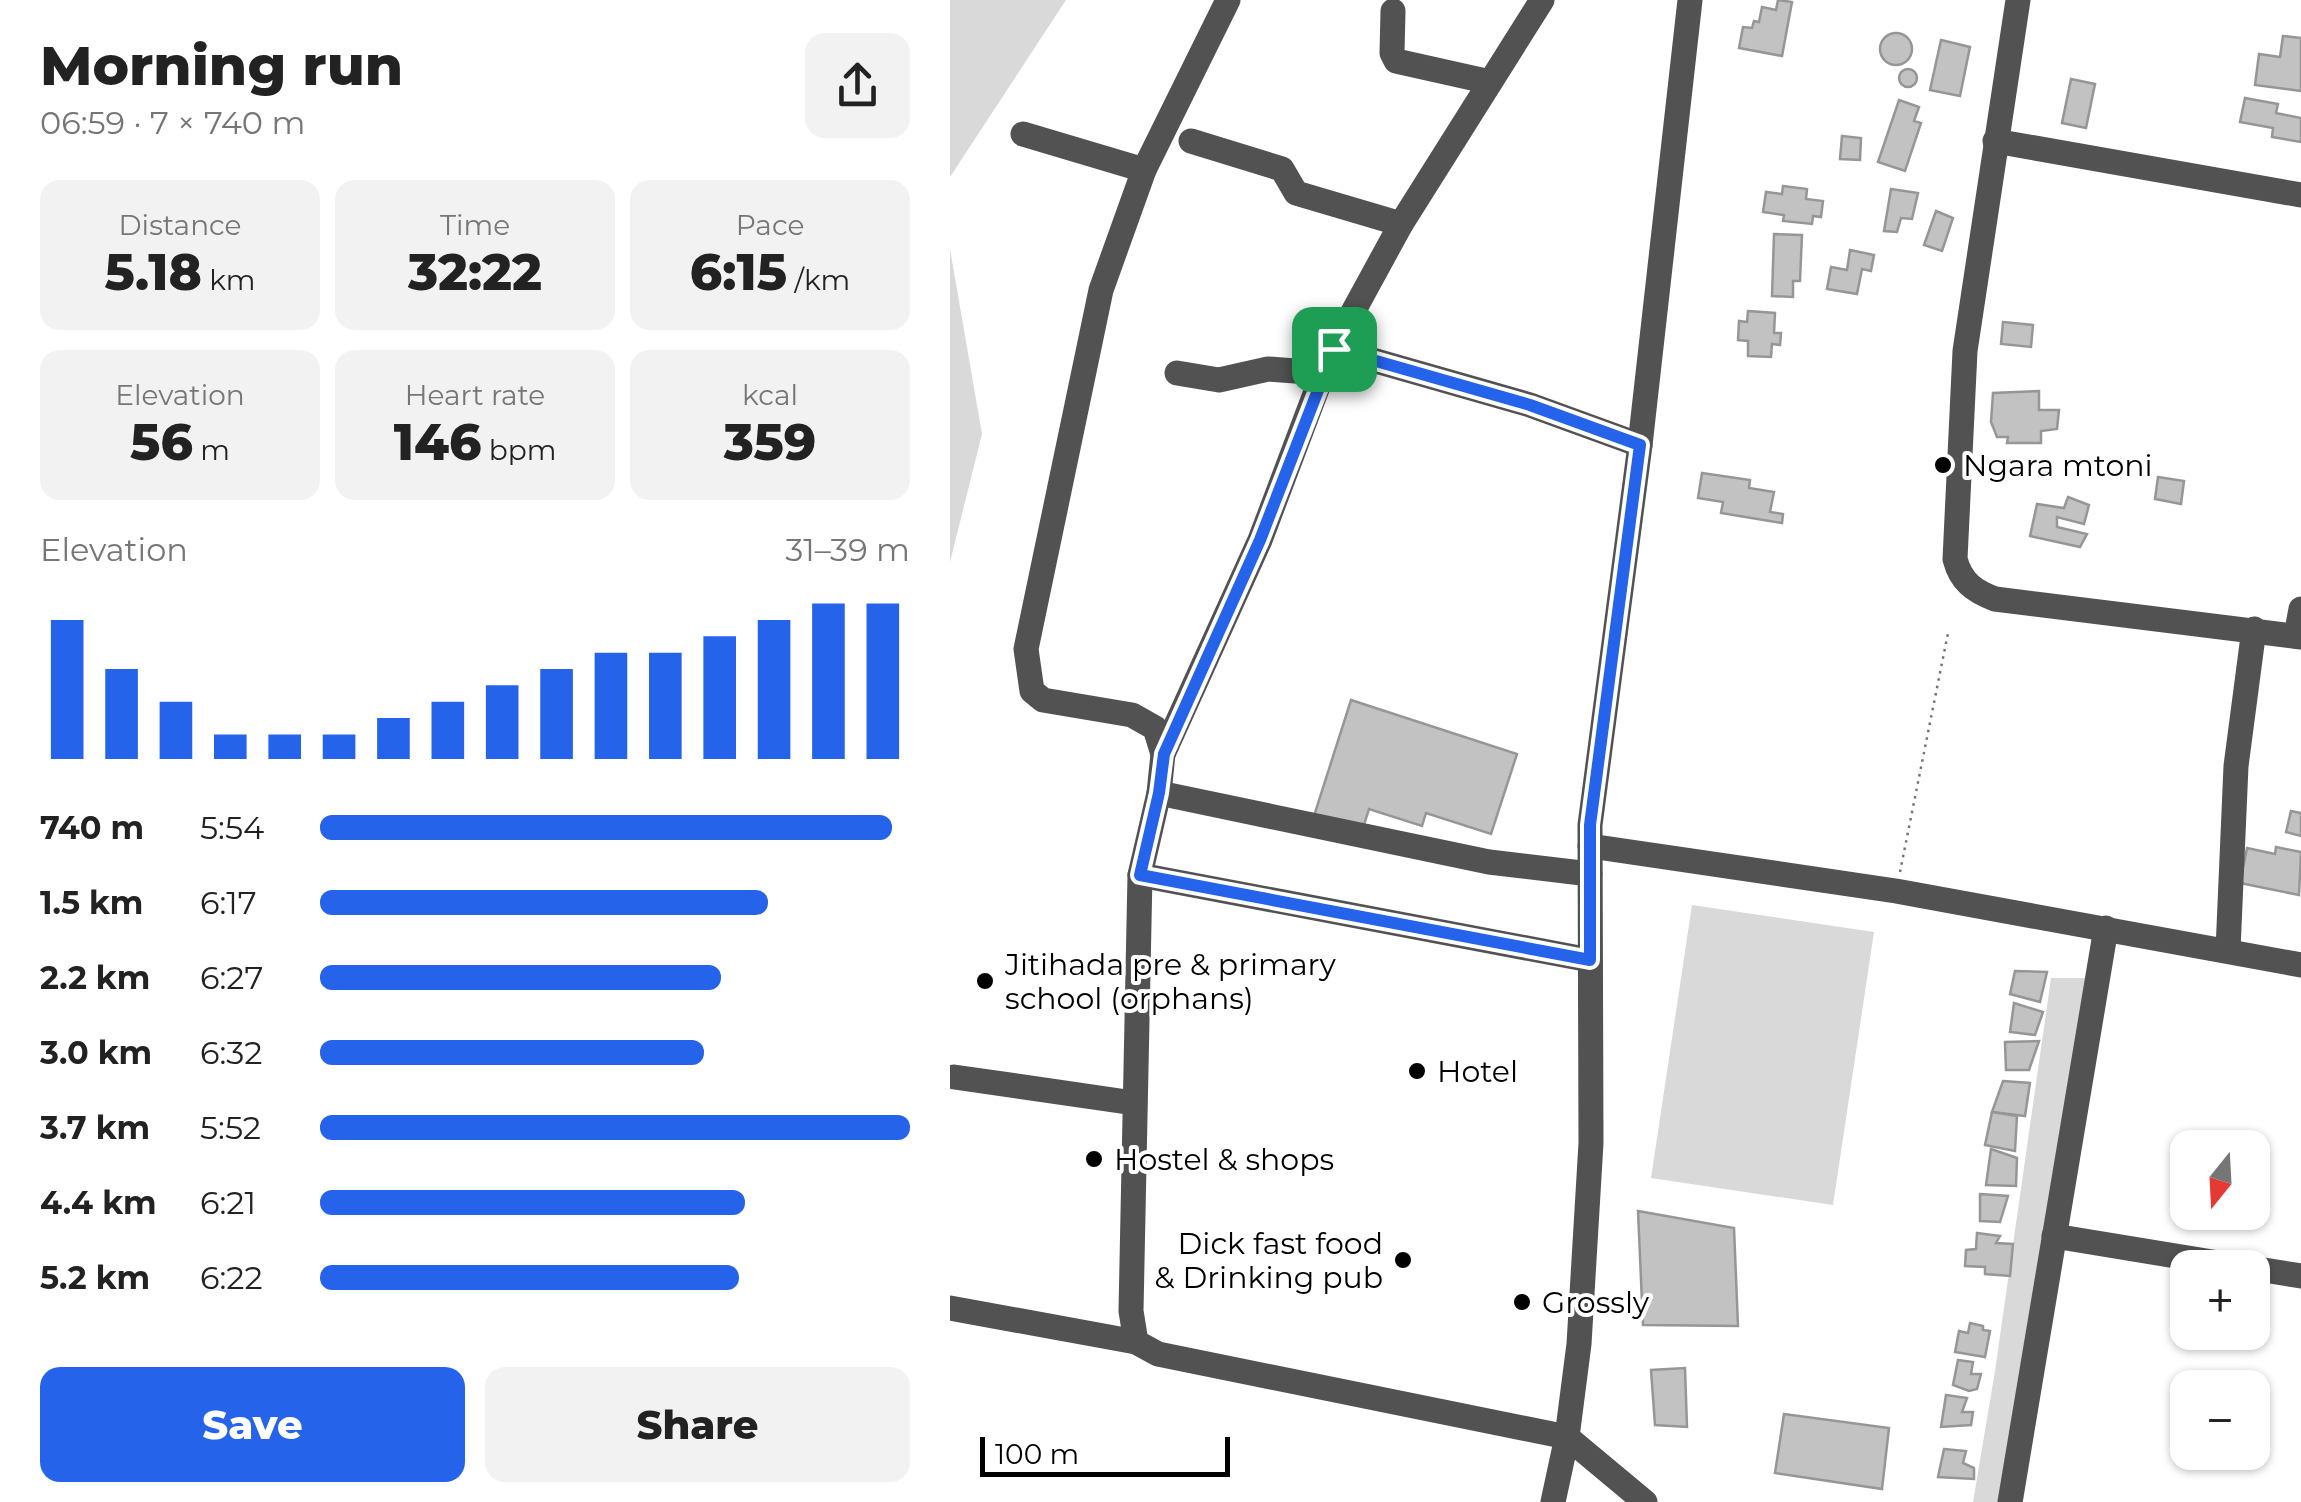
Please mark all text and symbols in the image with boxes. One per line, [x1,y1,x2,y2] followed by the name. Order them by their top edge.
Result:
[40,32,403,99] text: Morning run
[805,33,910,138] button: share
[40,103,305,142] text: 06:59 · 7 × 740 m
[118,208,242,242] text: Distance
[440,208,510,242] text: Time
[736,208,804,242] text: Pace
[105,242,202,303] text: 5.18
[408,242,542,303] text: 32:22
[690,242,787,303] text: 6:15
[202,263,255,297] text: km
[787,263,850,297] text: /km
[1292,307,1377,392] pin
[1307,322,1362,377] icon: arrive
[115,378,245,412] text: Elevation
[405,378,545,412] text: Heart rate
[742,378,798,412] text: kcal
[130,412,193,473] text: 56
[394,412,481,473] text: 146
[724,412,816,473] text: 359
[193,433,230,467] text: m
[481,433,556,467] text: bpm
[1963,447,2153,484] place label: Ngara mtoni
[1932,454,1954,476] marker: Ngara mtoni
[40,530,188,569] text: Elevation
[785,530,910,569] text: 31–39 m
[40,808,144,847] text: 740 m
[200,808,264,847] text: 5:54
[40,883,143,922] text: 1.5 km
[200,883,257,922] text: 6:17
[1004,946,1336,1017] place label: Jitihada pre & primary school (orphans)
[40,958,150,997] text: 2.2 km
[200,958,263,997] text: 6:27
[974,970,996,992] marker: Jitihada pre & primary school (orphans)
[40,1033,152,1072] text: 3.0 km
[200,1033,262,1072] text: 6:32
[1437,1053,1518,1090] place label: Hotel
[1406,1060,1428,1082] marker: Hotel
[40,1108,150,1147] text: 3.7 km
[200,1108,261,1147] text: 5:52
[2170,1130,2270,1230] north arrow
[2170,1130,2270,1470] map controls
[1114,1141,1334,1178] place label: Hostel & shops
[1083,1148,1105,1170] marker: Hostel & shops
[40,1183,157,1222] text: 4.4 km
[200,1183,256,1222] text: 6:21
[1155,1225,1383,1296] place label: Dick fast food & Drinking pub
[1392,1249,1414,1271] marker: Dick fast food & Drinking pub
[2170,1250,2270,1350] button: +
[40,1258,150,1297] text: 5.2 km
[200,1258,263,1297] text: 6:22
[1542,1284,1650,1321] place label: Grossly
[1511,1291,1533,1313] marker: Grossly
[40,1367,465,1482] button: Save
[485,1367,910,1482] button: Share
[2170,1370,2270,1470] button: −
[980,1432,1230,1476] scale bar
[995,1437,1079,1471] text: 100 m

